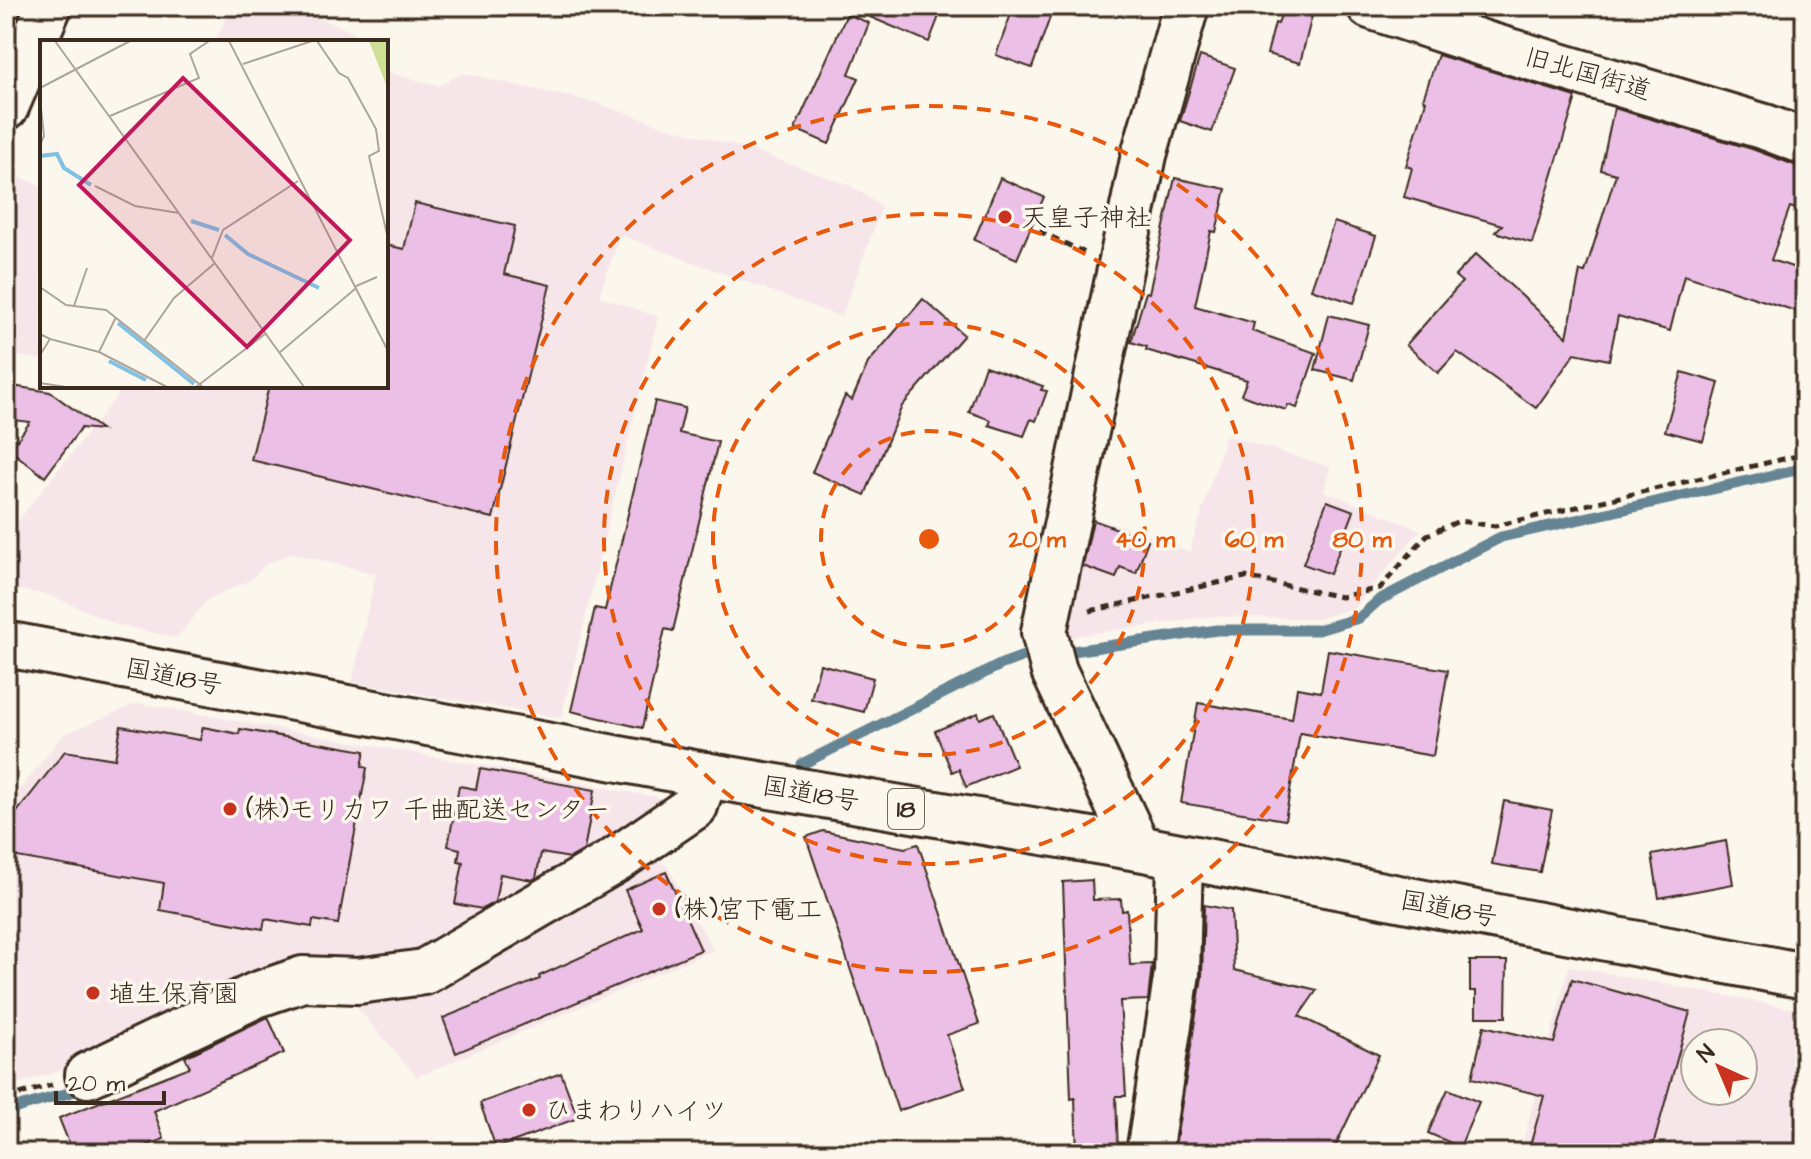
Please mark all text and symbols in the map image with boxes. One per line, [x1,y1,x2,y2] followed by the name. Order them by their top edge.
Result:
[1520,39,1655,109] street label: 旧北国街道
[40,40,388,388] inset map
[1021,200,1151,236] place label: 天皇子神社
[996,208,1014,226] marker: 天皇子神社
[1007,523,1066,557] text: 20 m
[1115,523,1175,557] text: 40 m
[1225,523,1284,557] text: 60 m
[1333,523,1392,557] text: 80 m
[915,525,943,553] centre of rings
[122,650,225,704] street label: 国道18号
[759,768,862,820] street label: 国道18号
[888,789,924,829] road number: 18
[246,792,610,828] place label: (株)モリカワ 千曲配送センター
[221,800,239,818] marker: (株)モリカワ 千曲配送センター
[1397,882,1500,936] street label: 国道18号
[675,892,822,928] place label: (株)宮下電工
[650,900,668,918] marker: (株)宮下電工
[109,976,239,1012] place label: 埴生保育園
[84,984,102,1002] marker: 埴生保育園
[1679,1027,1759,1107] north arrow
[1690,1038,1722,1070] text: N
[56,1055,164,1105] scale bar
[68,1067,125,1101] text: 20 m
[545,1093,727,1129] place label: ひまわりハイツ
[520,1101,538,1119] marker: ひまわりハイツ

